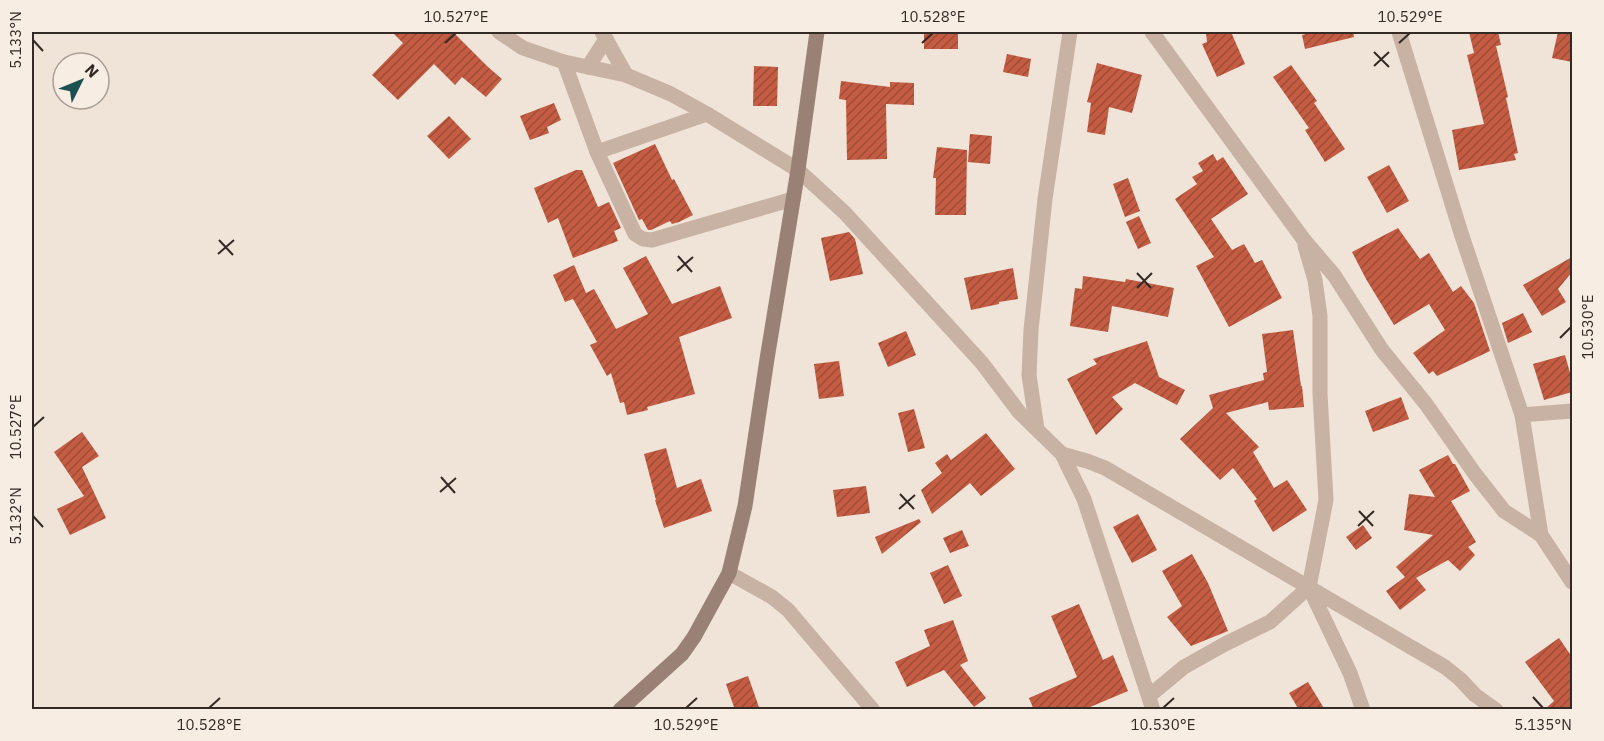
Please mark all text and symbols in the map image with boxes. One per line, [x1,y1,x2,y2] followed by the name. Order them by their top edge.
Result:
[424,7,488,26] text: 10.527°E
[901,7,965,26] text: 10.528°E
[1378,7,1442,26] text: 10.529°E
[6,11,25,69] text: 5.133°N
[51,51,111,111] north arrow
[81,60,103,82] text: N
[1578,295,1597,359] text: 10.530°E
[6,395,25,459] text: 10.527°E
[6,487,25,545] text: 5.132°N
[177,715,241,734] text: 10.528°E
[654,715,718,734] text: 10.529°E
[1131,715,1195,734] text: 10.530°E
[1514,715,1572,734] text: 5.135°N

